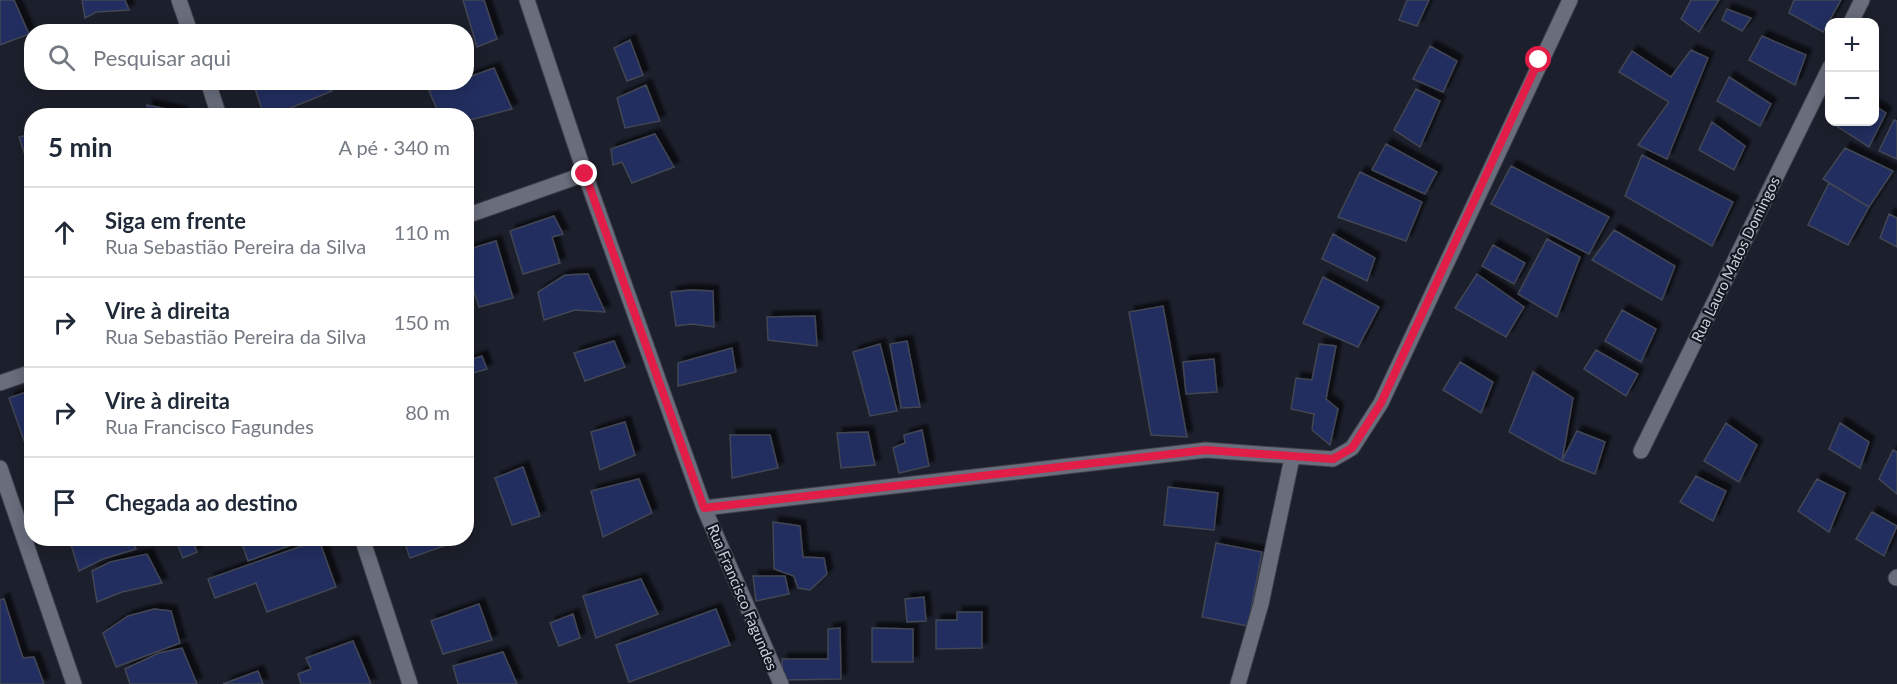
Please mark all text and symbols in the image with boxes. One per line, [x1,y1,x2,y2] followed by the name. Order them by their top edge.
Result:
[1825,18,1879,126] map controls
[1825,18,1879,72] button: +
[24,24,474,90] search box
[45,41,78,74] icon: search
[93,44,231,71] text: Pesquisar aqui
[1525,46,1551,72] route start
[1825,72,1879,126] button: −
[48,131,112,163] text: 5 min
[338,135,450,159] text: A pé · 340 m
[571,160,597,186] route end
[1687,173,1783,345] street label: Rua Lauro Matos Domingos
[105,207,246,234] text: Siga em frente
[48,216,81,249] icon: ahead
[394,220,450,244] text: 110 m
[105,234,366,258] text: Rua Sebastião Pereira da Silva
[105,297,230,324] text: Vire à direita
[48,306,81,339] icon: right
[394,310,450,334] text: 150 m
[105,324,366,348] text: Rua Sebastião Pereira da Silva
[105,387,230,414] text: Vire à direita
[48,396,81,429] icon: right
[405,400,450,424] text: 80 m
[105,414,314,438] text: Rua Francisco Fagundes
[48,486,81,519] icon: arrive
[105,489,298,516] text: Chegada ao destino
[704,521,782,673] street label: Rua Francisco Fagundes

